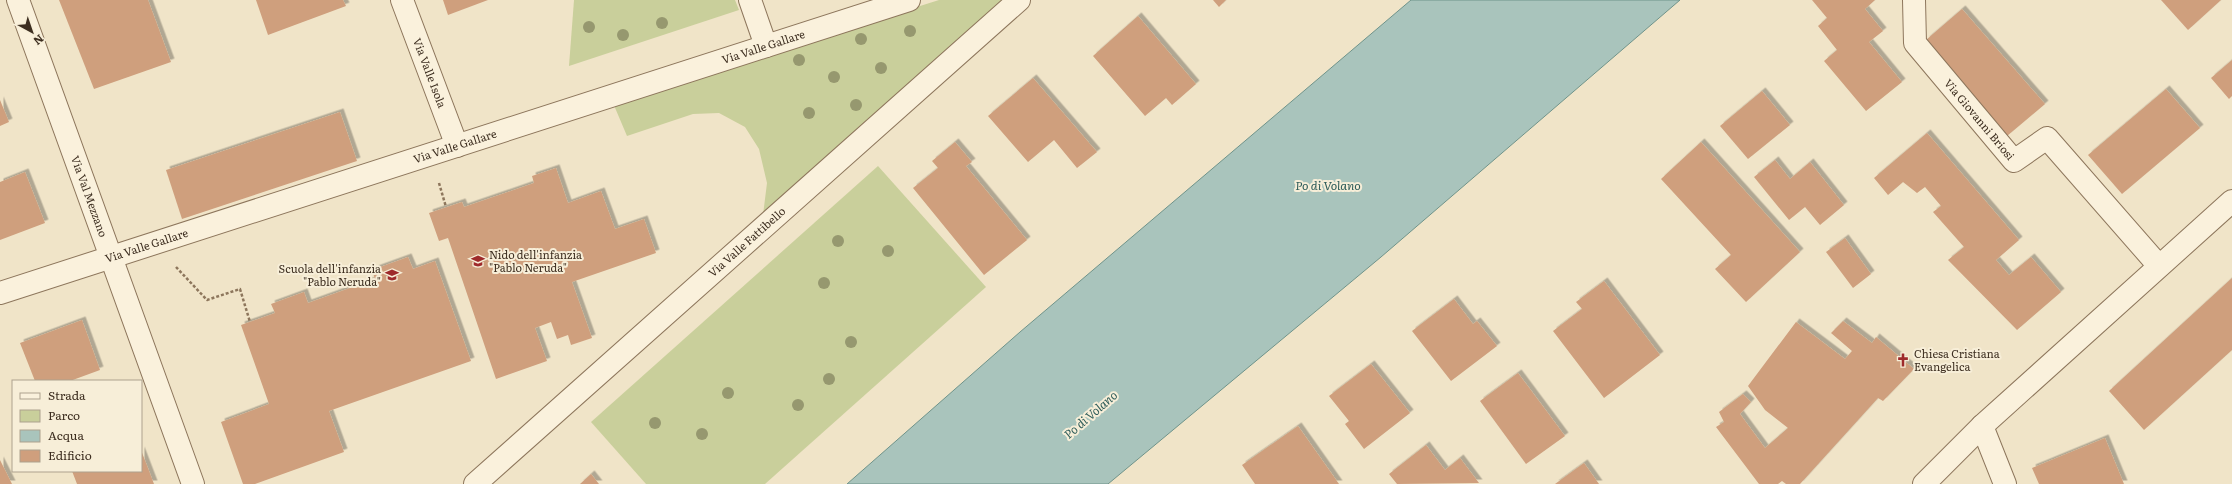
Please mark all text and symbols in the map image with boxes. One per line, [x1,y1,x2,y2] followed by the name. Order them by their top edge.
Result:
[12,12,52,52] north arrow
[719,25,807,67] street label: Via Valle Gallare
[30,31,48,50] text: N
[410,35,451,110] street label: Via Valle Isola
[1941,75,2019,163] street label: Via Giovanni Briosi
[411,124,499,166] street label: Via Valle Gallare
[68,153,112,239] street label: Via Val Mezzano
[1295,176,1361,194] water label: Po di Volano
[704,203,788,280] street label: Via Valle Fattibello
[103,224,190,266] street label: Via Valle Gallare
[489,246,582,275] place label: Nido dell'infanzia "Pablo Neruda"
[470,253,486,269] school or university icon: Nido dell'infanzia "Pablo Neruda"
[279,260,381,289] place label: Scuola dell'infanzia "Pablo Neruda"
[384,267,400,283] school or university icon: Scuola dell'infanzia "Pablo Neruda"
[1914,345,2000,374] place label: Chiesa Cristiana Evangelica
[1895,352,1911,368] church icon: Chiesa Cristiana Evangelica
[12,380,142,472] legend
[48,386,86,404] text: Strada
[1060,386,1121,443] water label: Po di Volano
[48,406,80,424] text: Parco
[48,426,84,444] text: Acqua
[48,446,92,464] text: Edificio

